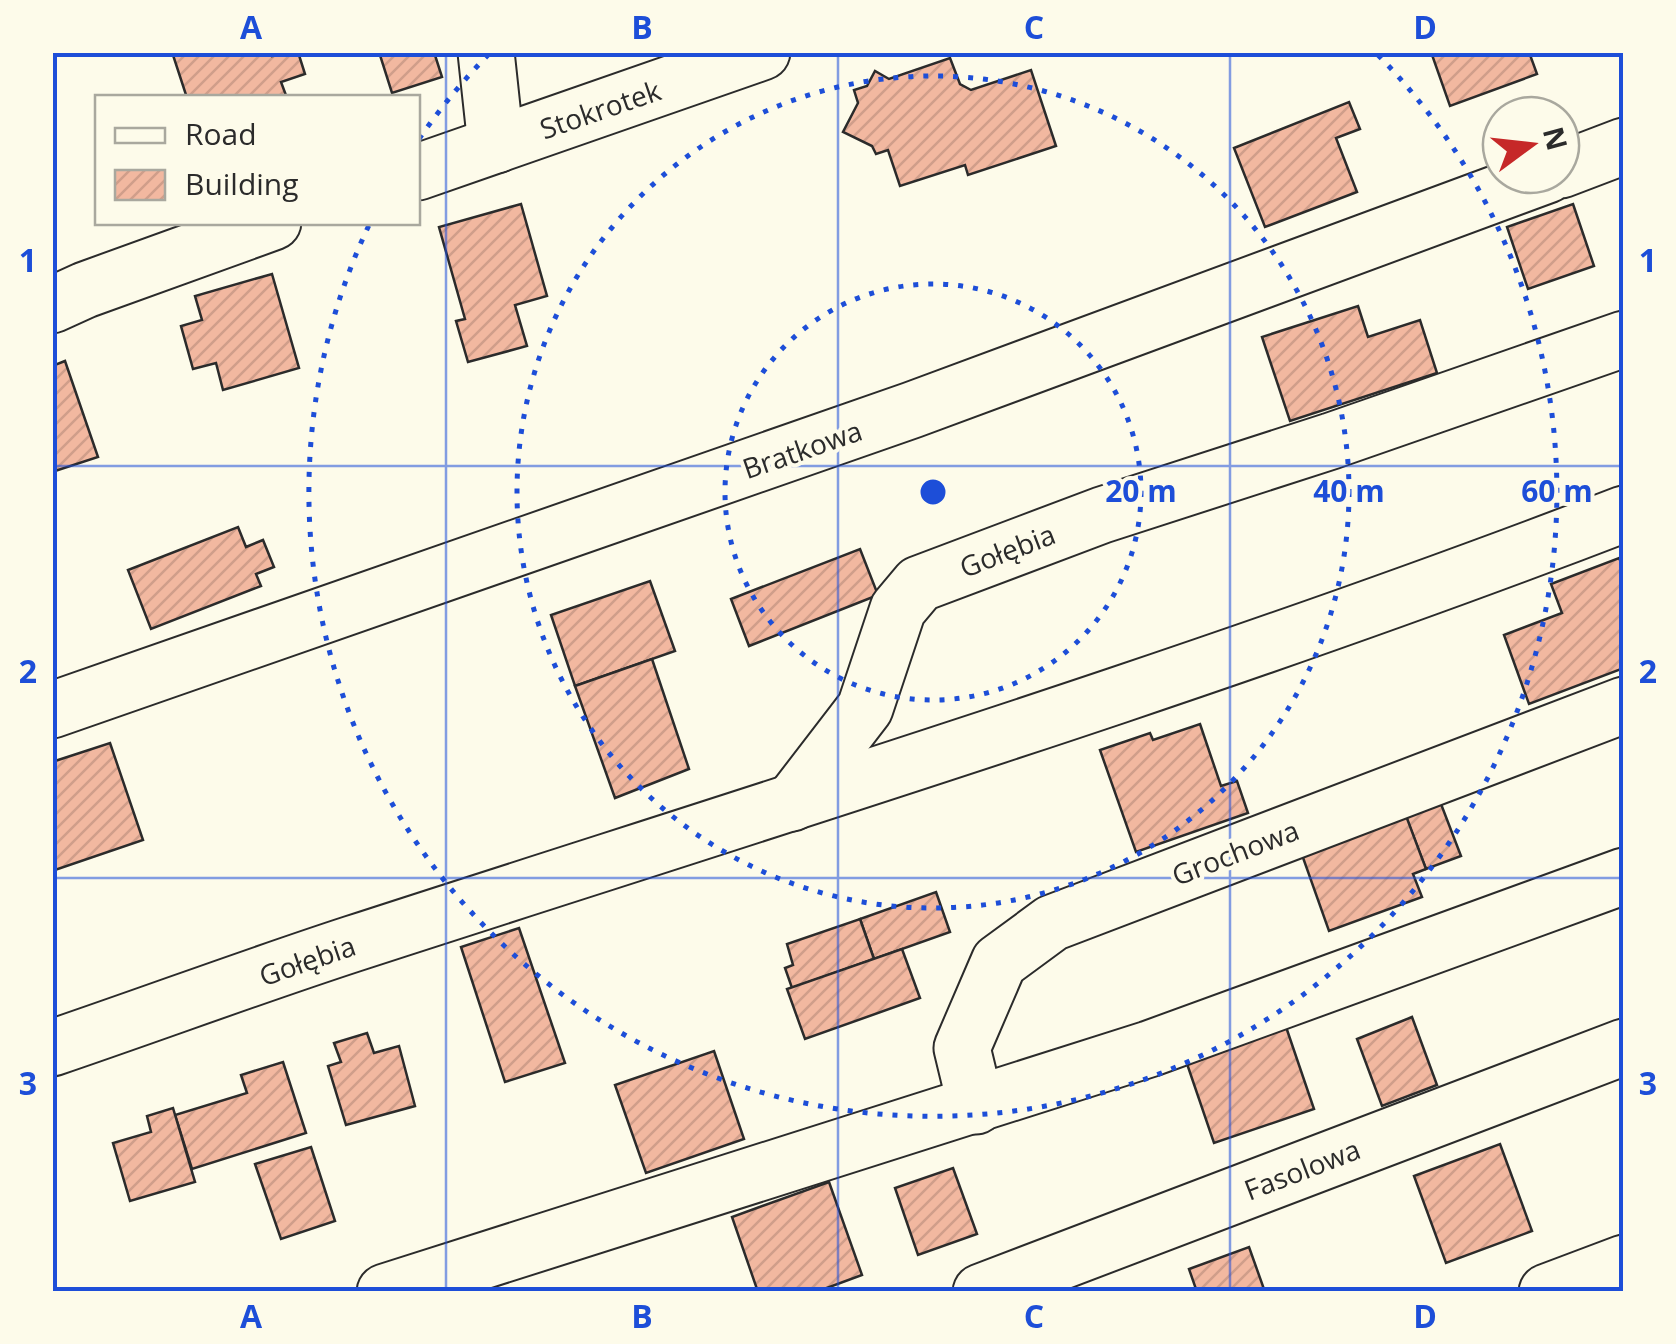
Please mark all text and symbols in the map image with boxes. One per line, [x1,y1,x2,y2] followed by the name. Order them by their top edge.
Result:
[240,5,263,48] text: A
[631,5,653,48] text: B
[1024,5,1044,48] text: C
[1413,5,1437,48] text: D
[534,70,666,147] street label: Stokrotek
[95,95,420,225] legend
[1481,95,1581,195] north arrow
[185,113,257,154] text: Road
[1535,122,1577,154] text: N
[185,163,299,204] text: Building
[19,238,37,281] text: 1
[1639,238,1657,281] text: 1
[737,411,867,487] street label: Bratkowa
[1105,470,1177,511] text: 20 m
[1313,470,1385,511] text: 40 m
[1521,470,1593,511] text: 60 m
[915,474,951,510] centre of rings
[954,514,1060,586] street label: Gołębia
[19,649,37,692] text: 2
[1639,649,1657,692] text: 2
[1166,810,1304,894] street label: Grochowa
[254,926,360,994] street label: Gołębia
[19,1061,37,1104] text: 3
[1639,1061,1657,1104] text: 3
[1239,1130,1365,1208] street label: Fasolowa
[240,1294,263,1337] text: A
[631,1294,653,1337] text: B
[1024,1294,1044,1337] text: C
[1413,1294,1437,1337] text: D

